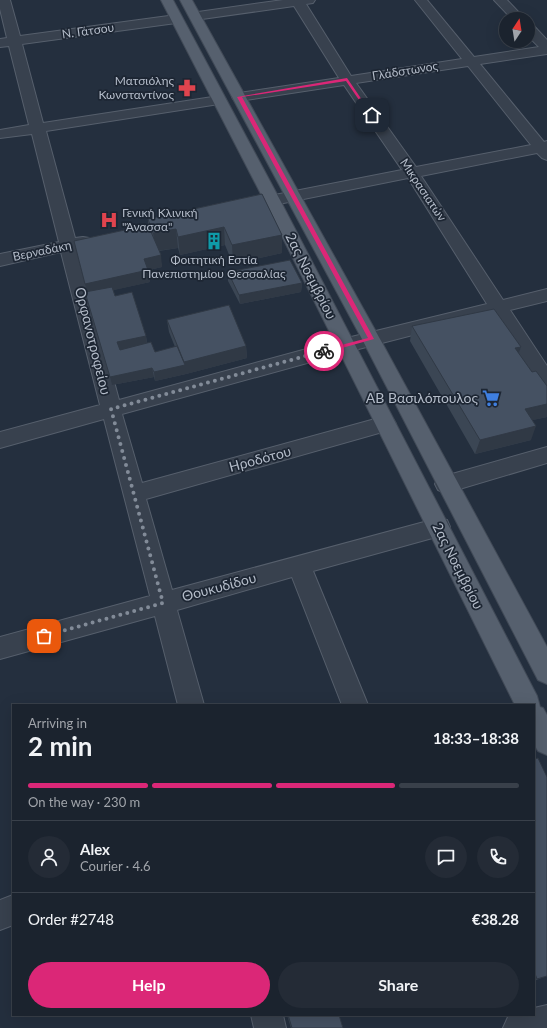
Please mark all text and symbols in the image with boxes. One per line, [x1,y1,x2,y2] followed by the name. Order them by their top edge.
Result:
[499,12,535,48] north arrow
[499,12,535,48] map controls
[61,19,115,42] street label: Ν. Γάτσου
[371,58,439,83] street label: Γλάδστωνος
[99,73,174,102] place label: Ματσιόλης Κωνσταντίνος
[177,78,197,98] pharmacy icon: Ματσιόλης Κωνσταντίνος
[355,98,389,132] pin
[361,104,383,126] icon: home
[397,156,450,224] street label: Μικρασιατών
[122,205,197,234] place label: Γενική Κλινική "Άνασσα"
[99,210,119,230] hospital icon: Γενική Κλινική "Άνασσα"
[282,230,340,322] street label: 2ας Νοεμβρίου
[204,231,224,251] building icon: Φοιτητική Εστία Πανεπιστημίου Θεσσαλίας
[11,237,73,264] street label: Βερναδάκη
[142,252,286,281] place label: Φοιτητική Εστία Πανεπιστημίου Θεσσαλίας
[72,285,115,396] street label: Ορφανοτροφείου
[304,331,344,371] courier
[313,340,335,362] icon: bike
[481,388,501,408] supermarket icon: ΑΒ Βασιλόπουλος
[366,389,478,406] place label: ΑΒ Βασιλόπουλος
[227,442,293,475] street label: Ηροδότου
[429,520,487,612] street label: 2ας Νοεμβρίου
[180,568,258,605] street label: Θουκυδίδου
[27,619,61,653] pin
[33,625,55,647] icon: bag
[28,715,87,731] text: Arriving in
[433,729,519,747] text: 18:33–18:38
[28,730,92,762] text: 2 min
[28,794,140,810] text: On the way · 230 m
[28,836,70,878] button: person
[425,836,467,878] button: chat
[477,836,519,878] button: phone
[80,840,110,858] text: Alex
[80,858,151,874] text: Courier · 4.6
[28,910,114,928] text: Order #2748
[472,910,519,928] text: €38.28
[28,962,270,1008] button: Help
[278,962,519,1008] button: Share

